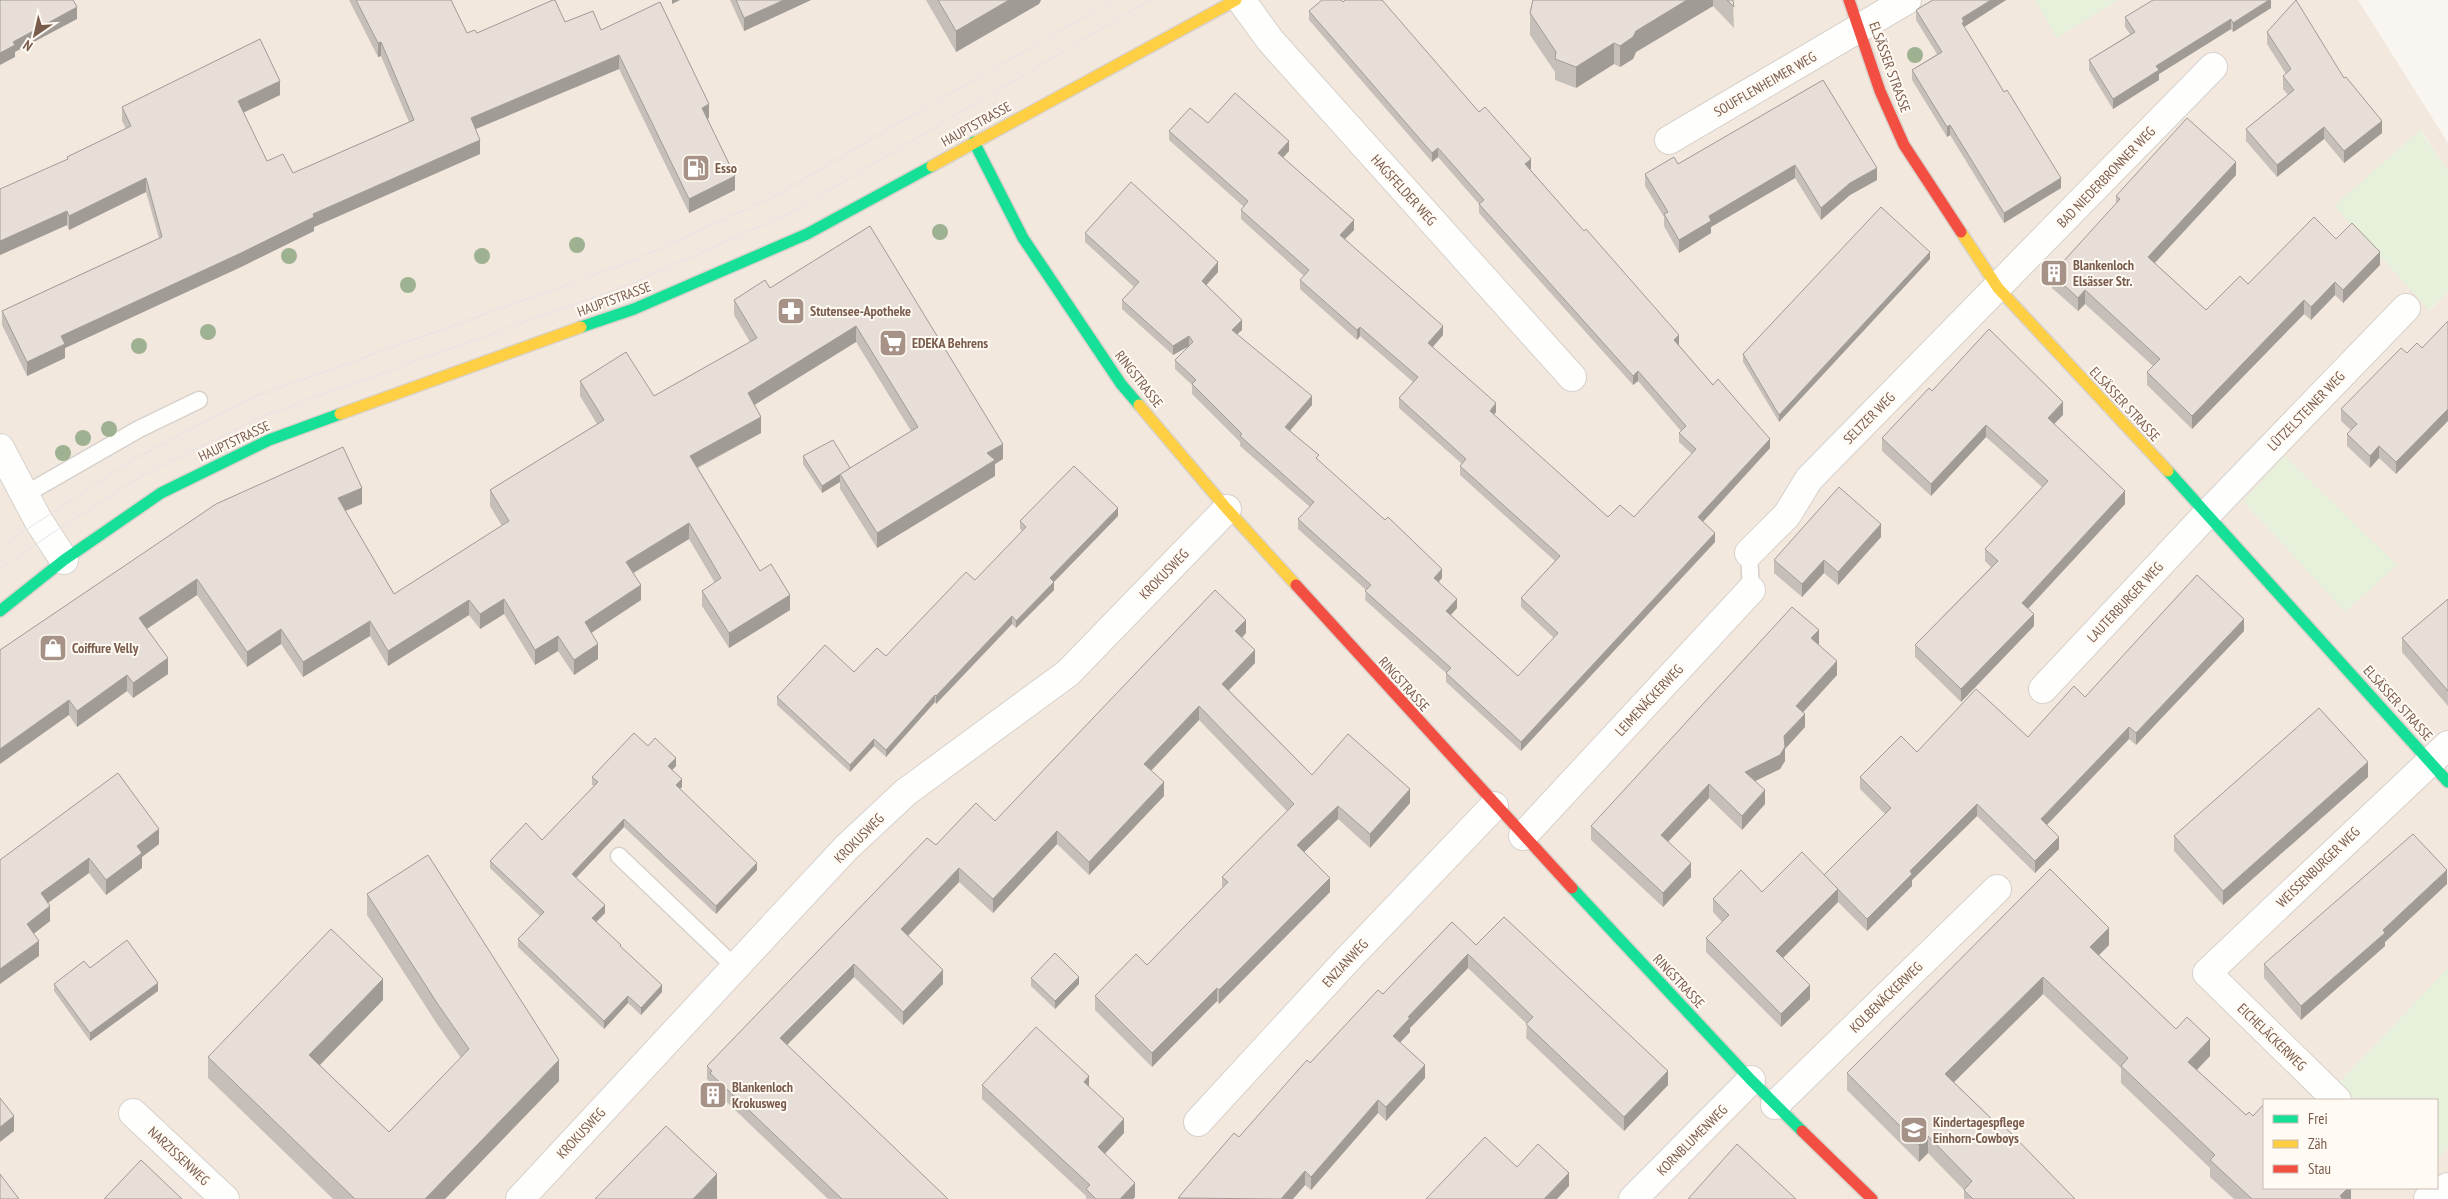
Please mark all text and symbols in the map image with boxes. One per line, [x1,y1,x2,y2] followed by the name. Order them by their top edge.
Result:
[10,10,60,60] north arrow
[1865,19,1915,115] street label: ELSÄSSER STRASSE
[20,36,36,55] text: N
[1711,47,1820,121] street label: SOUFFLENHEIMER WEG
[938,97,1014,151] street label: HAUPTSTRASSE
[2053,123,2159,231] street label: BAD NIEDERBRONNER WEG
[1367,151,1441,229] street label: HAGSFELDER WEG
[681,153,711,183] fuel station icon: Esso
[715,159,737,177] place label: Esso
[2073,256,2134,290] place label: Blankenloch Elsässer Str.
[2039,258,2069,288] building icon: Blankenloch Elsässer Str.
[575,277,653,321] street label: HAUPTSTRASSE
[776,296,806,326] pharmacy icon: Stutensee-Apotheke
[810,302,911,320] place label: Stutensee-Apotheke
[878,328,908,358] supermarket icon: EDEKA Behrens
[912,334,988,352] place label: EDEKA Behrens
[1111,347,1167,411] street label: RINGSTRASSE
[2086,363,2164,445] street label: ELSÄSSER STRASSE
[2263,367,2349,455] street label: LÜTZELSTEINER WEG
[1839,388,1899,448] street label: SELTZER WEG
[195,417,273,465] street label: HAUPTSTRASSE
[1136,545,1193,603] street label: KROKUSWEG
[2083,558,2167,646] street label: LAUTERBURGER WEG
[38,633,68,663] shop icon: Coiffure Velly
[72,639,139,657] place label: Coiffure Velly
[1375,653,1433,715] street label: RINGSTRASSE
[1611,660,1687,740] street label: LEIMENÄCKERWEG
[2359,662,2437,744] street label: ELSÄSSER STRASSE
[830,809,888,867] street label: KROKUSWEG
[2273,823,2364,911] street label: WEISSENBURGER WEG
[1318,935,1372,991] street label: ENZIANWEG
[1649,950,1709,1012] street label: RINGSTRASSE
[1846,958,1926,1036] street label: KOLBENÄCKERWEG
[2234,1000,2310,1075] street label: EICHELÄCKERWEG
[732,1078,793,1112] place label: Blankenloch Krokusweg
[698,1080,728,1110] building icon: Blankenloch Krokusweg
[2263,1099,2438,1189] legend
[1653,1101,1731,1179] street label: KORNBLUMENWEG
[553,1104,609,1162] street label: KROKUSWEG
[2308,1109,2328,1128] text: Frei
[1933,1113,2025,1147] place label: Kindertagespflege Einhorn-Cowboys
[1899,1115,1929,1145] school or university icon: Kindertagespflege Einhorn-Cowboys
[144,1123,214,1189] street label: NARZISSENWEG
[2308,1134,2327,1153] text: Zäh
[2308,1159,2331,1178] text: Stau

